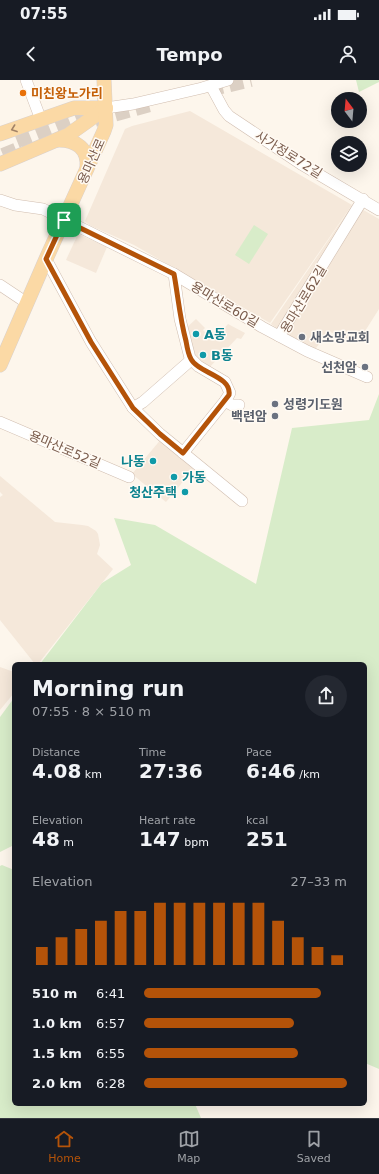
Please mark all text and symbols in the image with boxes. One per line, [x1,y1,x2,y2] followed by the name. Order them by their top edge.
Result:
[20,5,68,23] text: 07:55
[20,43,42,65] icon: back
[337,43,359,65] icon: person
[156,44,223,65] text: Tempo
[31,86,103,101] place label: 미친왕노가리
[18,88,28,98] marker: 미친왕노가리
[331,92,367,128] north arrow
[331,92,367,172] map controls
[11,124,18,133] one-way arrow
[252,128,325,181] street label: 사가정로72길
[75,136,108,186] street label: 용마산로
[331,136,367,172] button: layers
[47,203,81,237] pin
[53,209,75,231] icon: arrive
[277,263,330,336] street label: 용마산로62길
[188,278,261,331] street label: 용마산로60길
[204,327,226,342] place label: A동
[191,329,201,339] marker: A동
[310,330,370,345] place label: 새소망교회
[297,332,307,342] marker: 새소망교회
[211,348,233,363] place label: B동
[198,350,208,360] marker: B동
[321,360,357,375] place label: 선천암
[360,362,370,372] marker: 선천암
[283,397,343,412] place label: 성령기도원
[270,399,280,409] marker: 성령기도원
[231,409,267,424] place label: 백련암
[270,411,280,421] marker: 백련암
[27,428,103,471] street label: 용마산로52길
[121,454,145,469] place label: 나동
[148,456,158,466] marker: 나동
[182,470,206,485] place label: 가동
[169,472,179,482] marker: 가동
[129,485,177,500] place label: 청산주택
[180,487,190,497] marker: 청산주택
[305,675,347,717] button: share
[32,676,184,701] text: Morning run
[32,704,151,719] text: 07:55 · 8 × 510 m
[32,746,80,759] text: Distance
[139,746,166,759] text: Time
[246,746,272,759] text: Pace
[32,759,81,783] text: 4.08
[139,759,203,783] text: 27:36
[246,759,296,783] text: 6:46
[81,768,102,781] text: km
[296,768,320,781] text: /km
[32,814,83,827] text: Elevation
[139,814,195,827] text: Heart rate
[246,814,268,827] text: kcal
[32,827,60,851] text: 48
[139,827,181,851] text: 147
[246,827,288,851] text: 251
[60,836,74,849] text: m
[181,836,209,849] text: bpm
[32,874,92,889] text: Elevation
[291,874,347,889] text: 27–33 m
[32,986,77,1001] text: 510 m
[96,986,125,1001] text: 6:41
[32,1016,82,1031] text: 1.0 km
[96,1016,125,1031] text: 6:57
[32,1046,82,1061] text: 1.5 km
[96,1046,125,1061] text: 6:55
[32,1076,82,1091] text: 2.0 km
[96,1076,125,1091] text: 6:28
[48,1128,81,1165] tab: Home
[177,1128,200,1165] tab: Map
[297,1128,331,1165] tab: Saved

